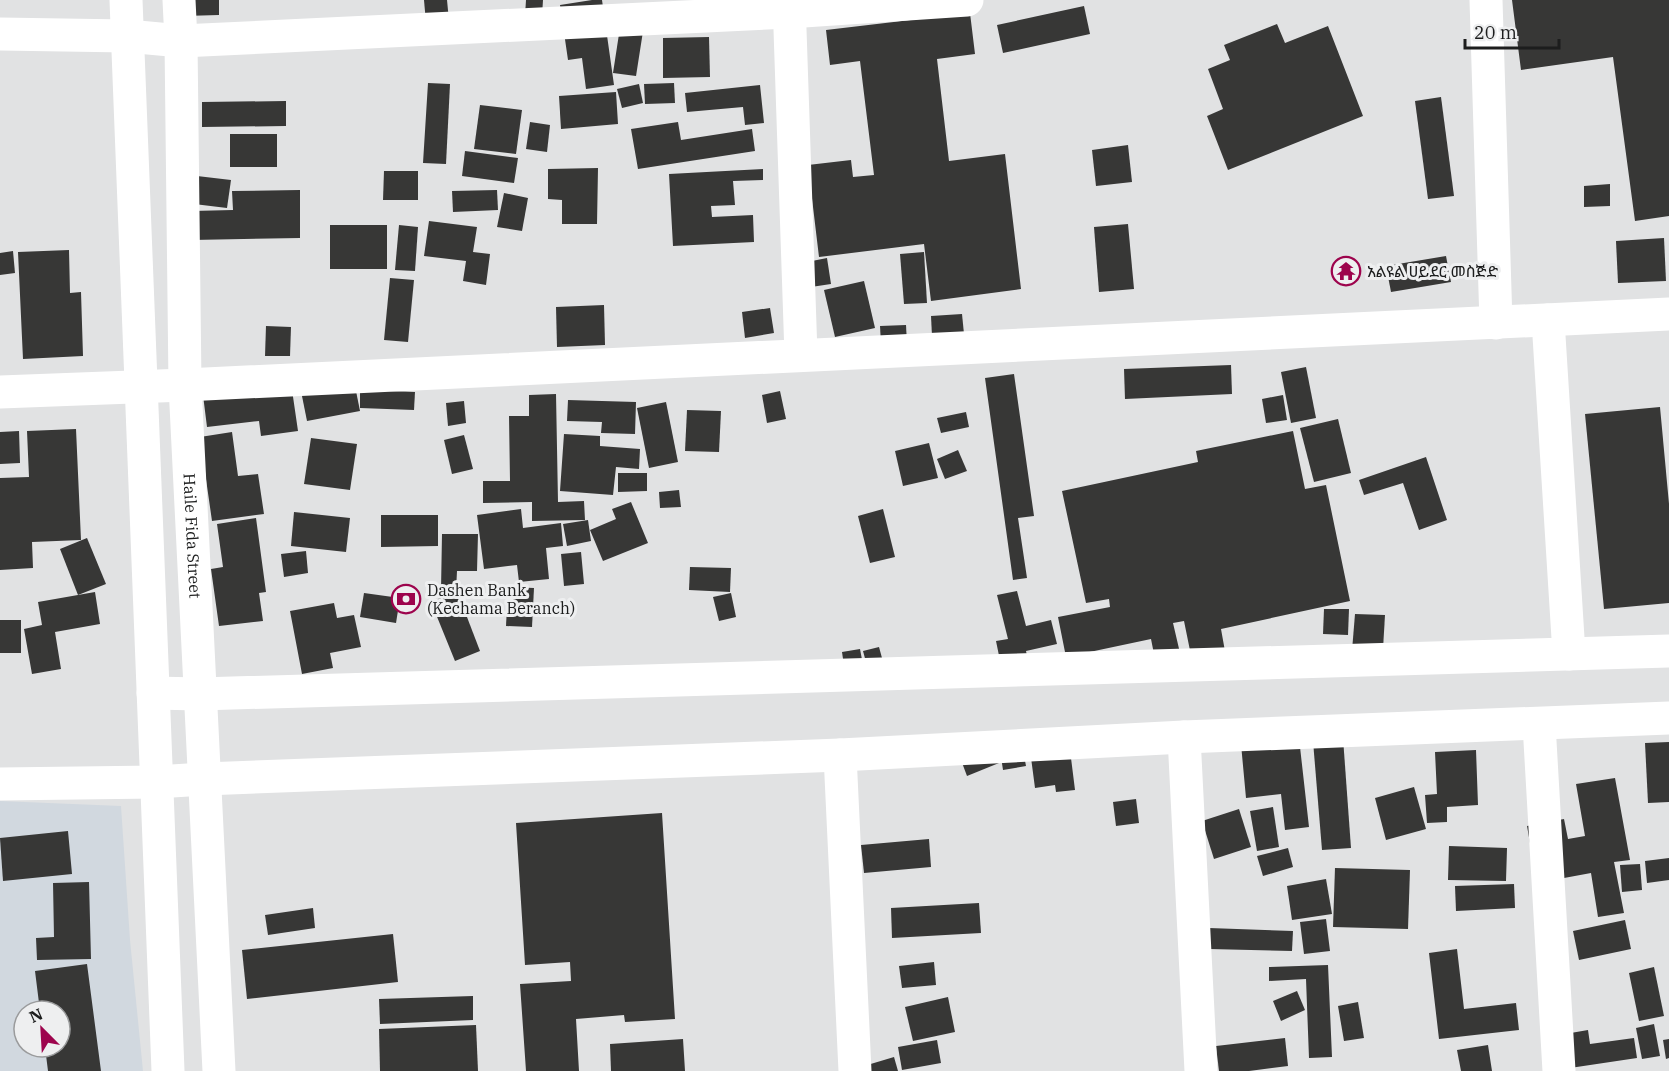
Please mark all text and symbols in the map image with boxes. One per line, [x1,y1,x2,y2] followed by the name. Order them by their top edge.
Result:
[1465,12,1560,50] scale bar
[1474,21,1517,44] text: 20 m
[1330,255,1362,287] temple icon: አልዩል ሀይደር መስጅድ
[1367,261,1499,281] place label: አልዩል ሀይደር መስጅድ
[179,473,206,599] street label: Haile Fida Street
[427,580,575,618] place label: Dashen Bank (Kechama Beranch)
[390,583,422,615] bank icon: Dashen Bank (Kechama Beranch)
[12,999,72,1059] north arrow
[26,1004,46,1027] text: N

